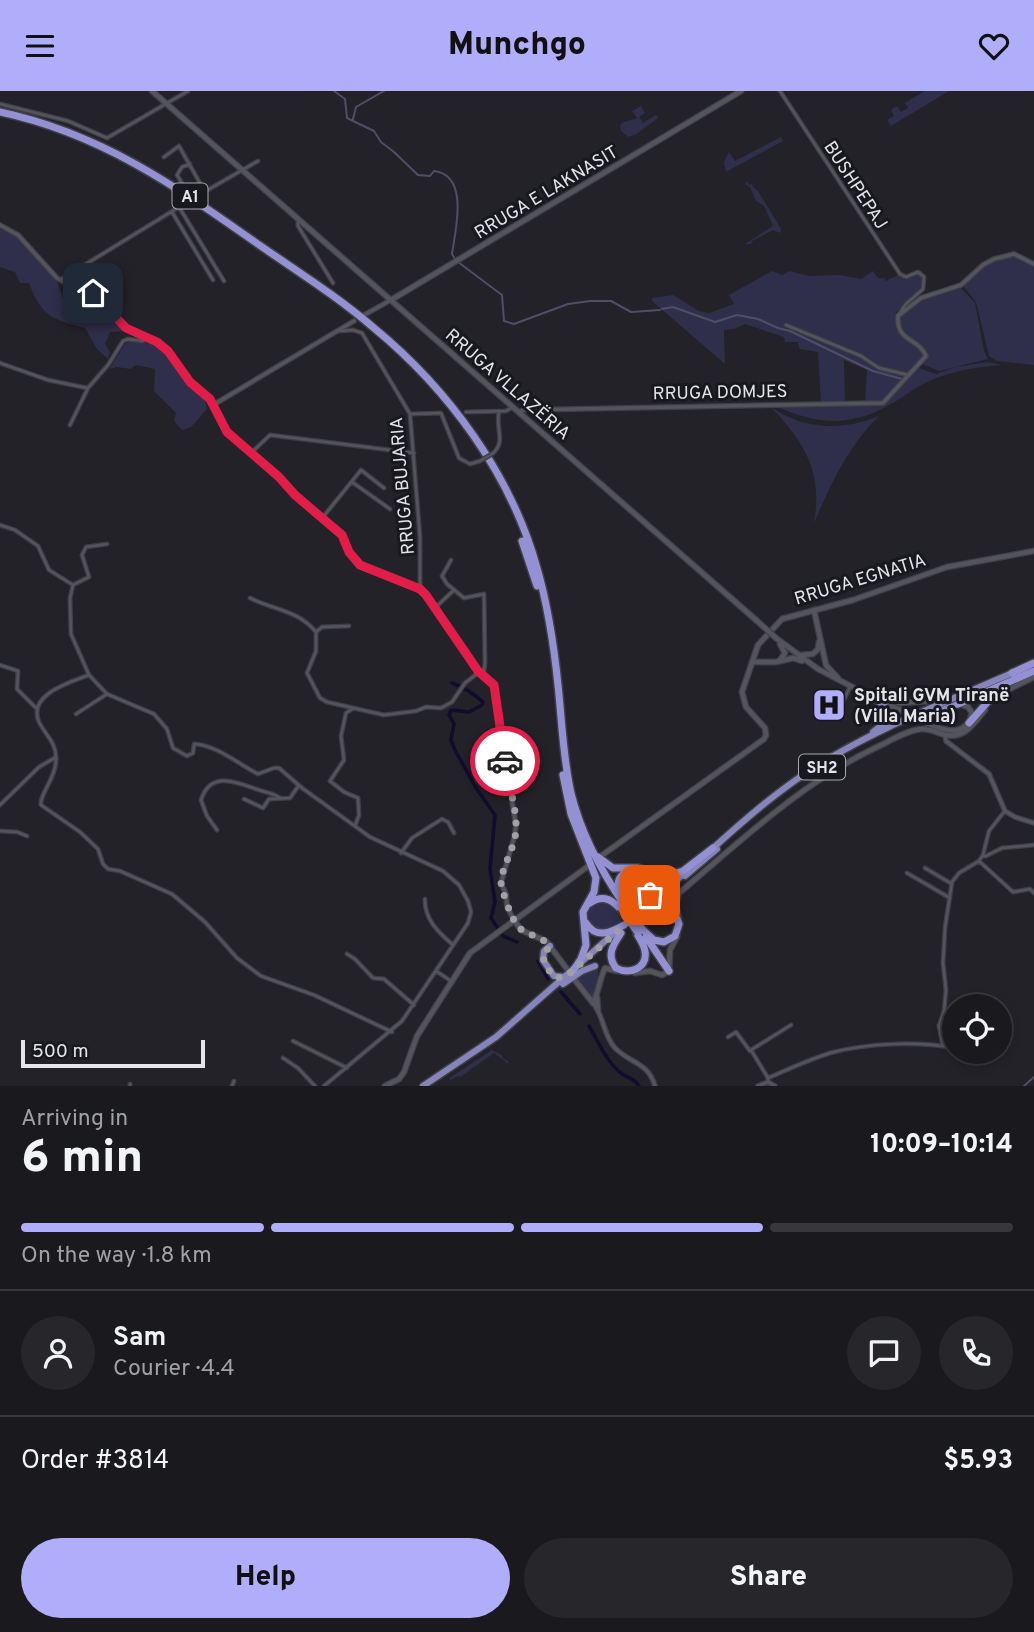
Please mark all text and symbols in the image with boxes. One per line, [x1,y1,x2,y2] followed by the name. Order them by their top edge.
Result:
[448,26,586,66] text: Munchgo
[21,27,59,65] icon: menu
[975,27,1013,65] icon: heart
[818,137,892,234] street label: BUSHPEPAJ
[471,141,623,245] street label: RRUGA E LAKNASIT
[172,183,208,209] road number: A1
[63,263,123,323] pin
[74,274,112,312] icon: home
[440,323,576,446] street label: RRUGA VLLAZËRIA
[652,381,788,406] street label: RRUGA DOMJES
[386,416,421,556] street label: RRUGA BUJARIA
[792,549,929,611] street label: RRUGA EGNATIA
[854,685,1009,729] place label: Spitali GVM Tiranë (Villa Maria)
[810,686,848,724] hospital icon: Spitali GVM Tiranë (Villa Maria)
[470,726,540,796] courier
[486,742,524,780] icon: car
[799,755,845,779] road number: SH2
[620,865,680,925] pin
[631,876,669,914] icon: bag
[942,994,1012,1064] map controls
[942,994,1012,1064] button: locate
[21,1037,205,1069] scale bar
[32,1040,89,1064] text: 500 m
[21,1105,128,1134] text: Arriving in
[870,1129,1013,1162] text: 10:09–10:14
[21,1130,143,1189] text: 6 min
[21,1242,212,1271] text: On the way · 1.8 km
[21,1316,95,1390] button: person
[847,1316,921,1390] button: chat
[939,1316,1013,1390] button: phone
[113,1322,166,1355] text: Sam
[113,1355,235,1384] text: Courier · 4.4
[21,1445,169,1478] text: Order #3814
[944,1445,1013,1478] text: $5.93
[21,1538,510,1618] button: Help
[524,1538,1013,1618] button: Share

